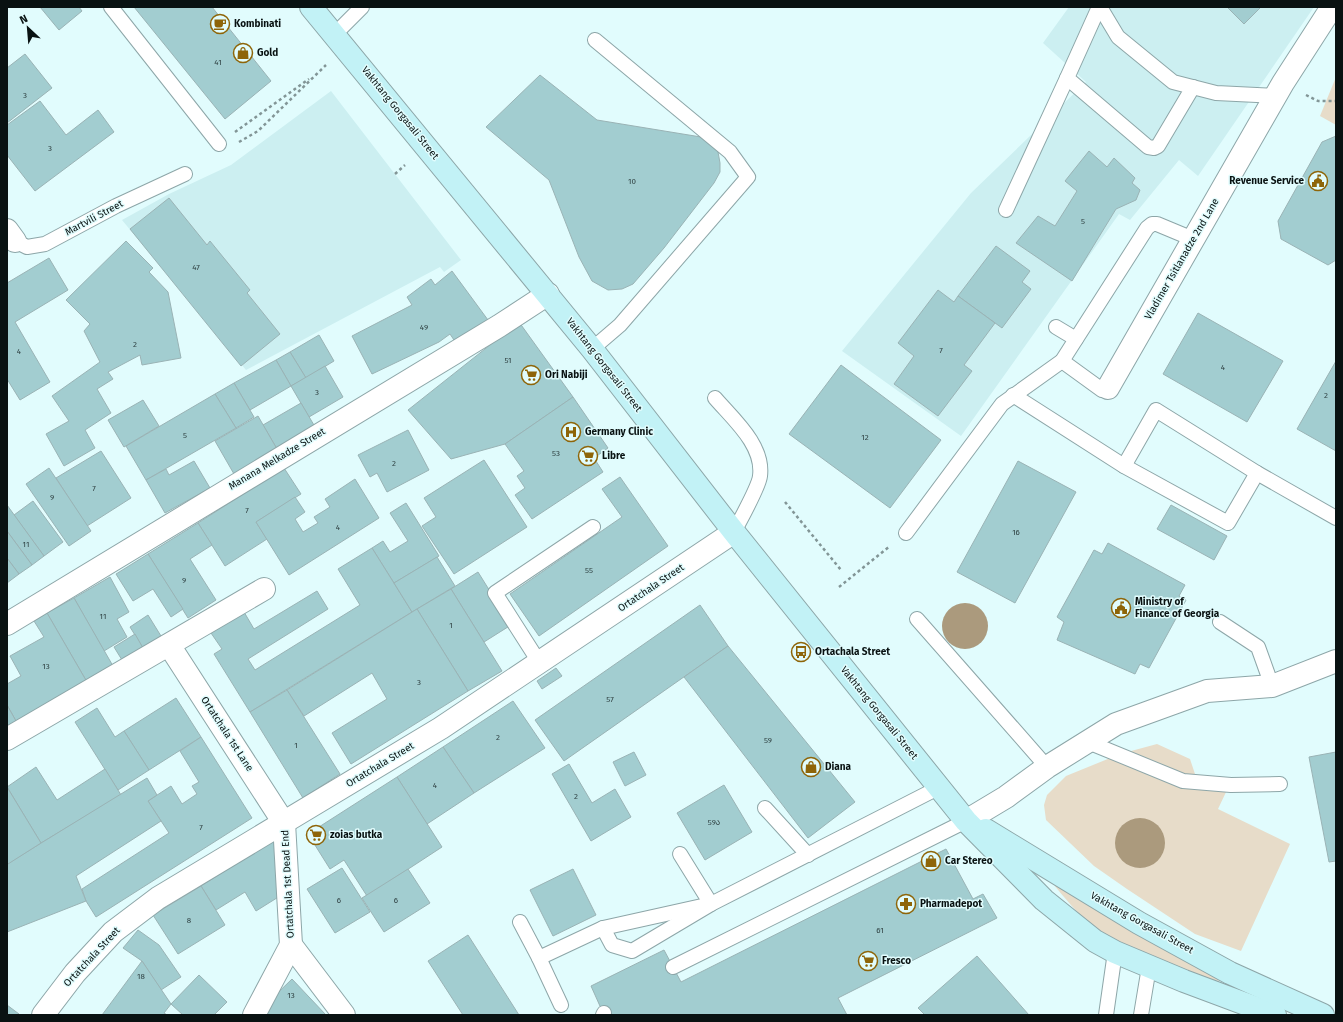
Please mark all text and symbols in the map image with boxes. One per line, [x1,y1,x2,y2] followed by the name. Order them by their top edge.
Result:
[8,8,48,48] north arrow
[18,12,30,27] text: N
[209,13,231,35] cafe icon: Kombinati
[234,18,281,30] place label: Kombinati
[232,42,254,64] shop icon: Gold
[257,47,278,59] place label: Gold
[214,58,222,67] house number: 41
[359,64,441,162] street label: Vakhtang Gorgasali Street
[23,91,27,100] house number: 3
[48,144,52,153] house number: 3
[1307,170,1329,192] public building icon: Revenue Service
[1229,175,1304,187] place label: Revenue Service
[628,177,636,186] house number: 10
[1142,196,1222,322] street label: Vladimer Tsitlanadze 2nd Lane
[63,198,125,238] street label: Martvili Street
[1081,217,1085,226] house number: 5
[192,263,200,272] house number: 47
[564,316,645,415] street label: Vakhtang Gorgasali Street
[420,323,428,332] house number: 49
[133,340,137,349] house number: 2
[939,346,943,355] house number: 7
[17,347,22,356] house number: 4
[504,356,512,365] house number: 51
[1221,363,1226,372] house number: 4
[520,364,542,386] supermarket icon: Ori Nabiji
[545,369,588,381] place label: Ori Nabiji
[315,388,319,397] house number: 3
[1324,391,1328,400] house number: 2
[560,421,582,443] hospital icon: Germany Clinic
[227,425,328,493] street label: Manana Melkadze Street
[585,426,653,438] place label: Germany Clinic
[183,431,187,440] house number: 5
[861,433,869,442] house number: 12
[577,445,599,467] supermarket icon: Libre
[552,449,560,458] house number: 53
[602,450,626,462] place label: Libre
[392,459,396,468] house number: 2
[92,484,96,493] house number: 7
[50,493,54,502] house number: 9
[245,506,249,515] house number: 7
[336,523,341,532] house number: 4
[1012,528,1020,537] house number: 16
[23,540,29,549] house number: 11
[616,561,687,615] street label: Ortatchala Street
[585,566,593,575] house number: 55
[182,576,186,585] house number: 9
[1135,596,1220,620] place label: Ministry of Finance of Georgia
[1110,597,1132,619] public building icon: Ministry of Finance of Georgia
[100,612,106,621] house number: 11
[449,621,453,630] house number: 1
[790,641,812,663] bus stop icon: Ortachala Street
[815,646,890,658] place label: Ortachala Street
[42,662,50,671] house number: 13
[838,664,920,762] street label: Vakhtang Gorgasali Street
[417,678,421,687] house number: 3
[198,694,256,774] street label: Ortatchala 1st Lane
[606,695,614,704] house number: 57
[496,733,500,742] house number: 2
[764,736,772,745] house number: 59
[344,740,417,790] street label: Ortatchala Street
[294,741,298,750] house number: 1
[800,756,822,778] shop icon: Diana
[825,761,852,773] place label: Diana
[433,781,438,790] house number: 4
[574,792,578,801] house number: 2
[708,818,720,827] house number: 59ა
[199,823,203,832] house number: 7
[305,824,327,846] supermarket icon: zoias butka
[330,829,383,841] place label: zoias butka
[279,830,297,938] street label: Ortatchala 1st Dead End
[920,850,942,872] shop icon: Car Stereo
[945,855,993,867] place label: Car Stereo
[1088,890,1196,957] street label: Vakhtang Gorgasali Street
[895,893,917,915] pharmacy icon: Pharmadepot
[337,896,341,905] house number: 6
[394,896,398,905] house number: 6
[920,898,982,910] place label: Pharmadepot
[187,916,192,925] house number: 8
[61,924,123,989] street label: Ortatchala Street
[876,926,884,935] house number: 61
[857,950,879,972] supermarket icon: Fresco
[882,955,911,967] place label: Fresco
[137,972,146,981] house number: 18
[287,991,295,1000] house number: 13

